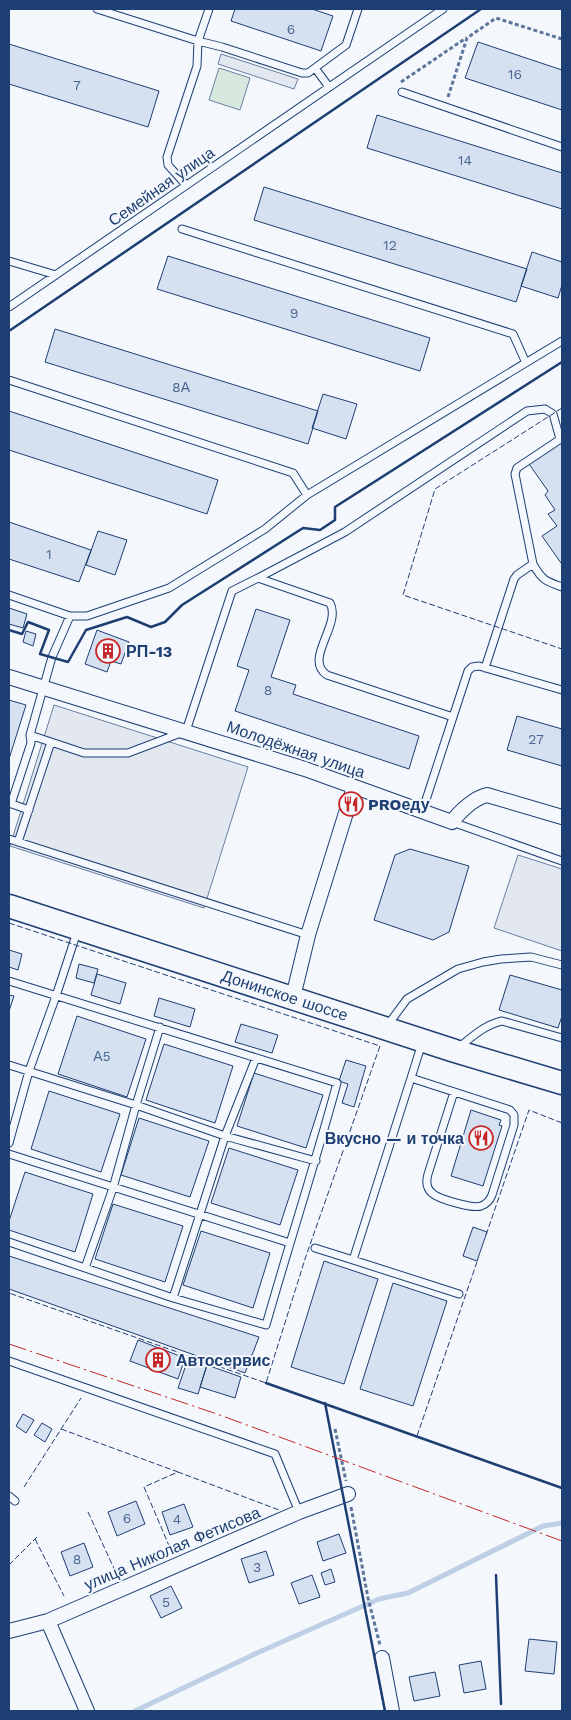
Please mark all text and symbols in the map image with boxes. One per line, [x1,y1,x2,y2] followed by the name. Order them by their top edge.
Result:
[287,21,295,37] house number: 6
[508,66,522,82] house number: 16
[73,77,81,93] house number: 7
[105,143,218,230] street label: Семейная улица
[458,152,472,168] house number: 14
[383,237,397,253] house number: 12
[290,305,298,321] house number: 9
[172,379,191,395] house number: 8А
[46,546,52,562] house number: 1
[95,638,121,664] building icon: РП-13
[126,642,172,661] place label: РП-13
[264,682,272,698] house number: 8
[224,717,368,782] street label: Молодёжная улица
[528,731,544,747] house number: 27
[338,791,364,817] restaurant icon: PROеду
[368,795,430,814] place label: PROеду
[219,966,350,1025] street label: Донинское шоссе
[93,1048,111,1064] house number: А5
[468,1125,494,1151] restaurant icon: Вкусно — и точка
[325,1129,464,1148] place label: Вкусно — и точка
[145,1347,171,1373] building icon: Автосервис
[176,1351,271,1370] place label: Автосервис
[81,1503,263,1594] street label: улица Николая Фетисова
[123,1510,131,1526] house number: 6
[173,1511,181,1527] house number: 4
[73,1551,81,1567] house number: 8
[253,1559,261,1575] house number: 3
[162,1594,170,1610] house number: 5

